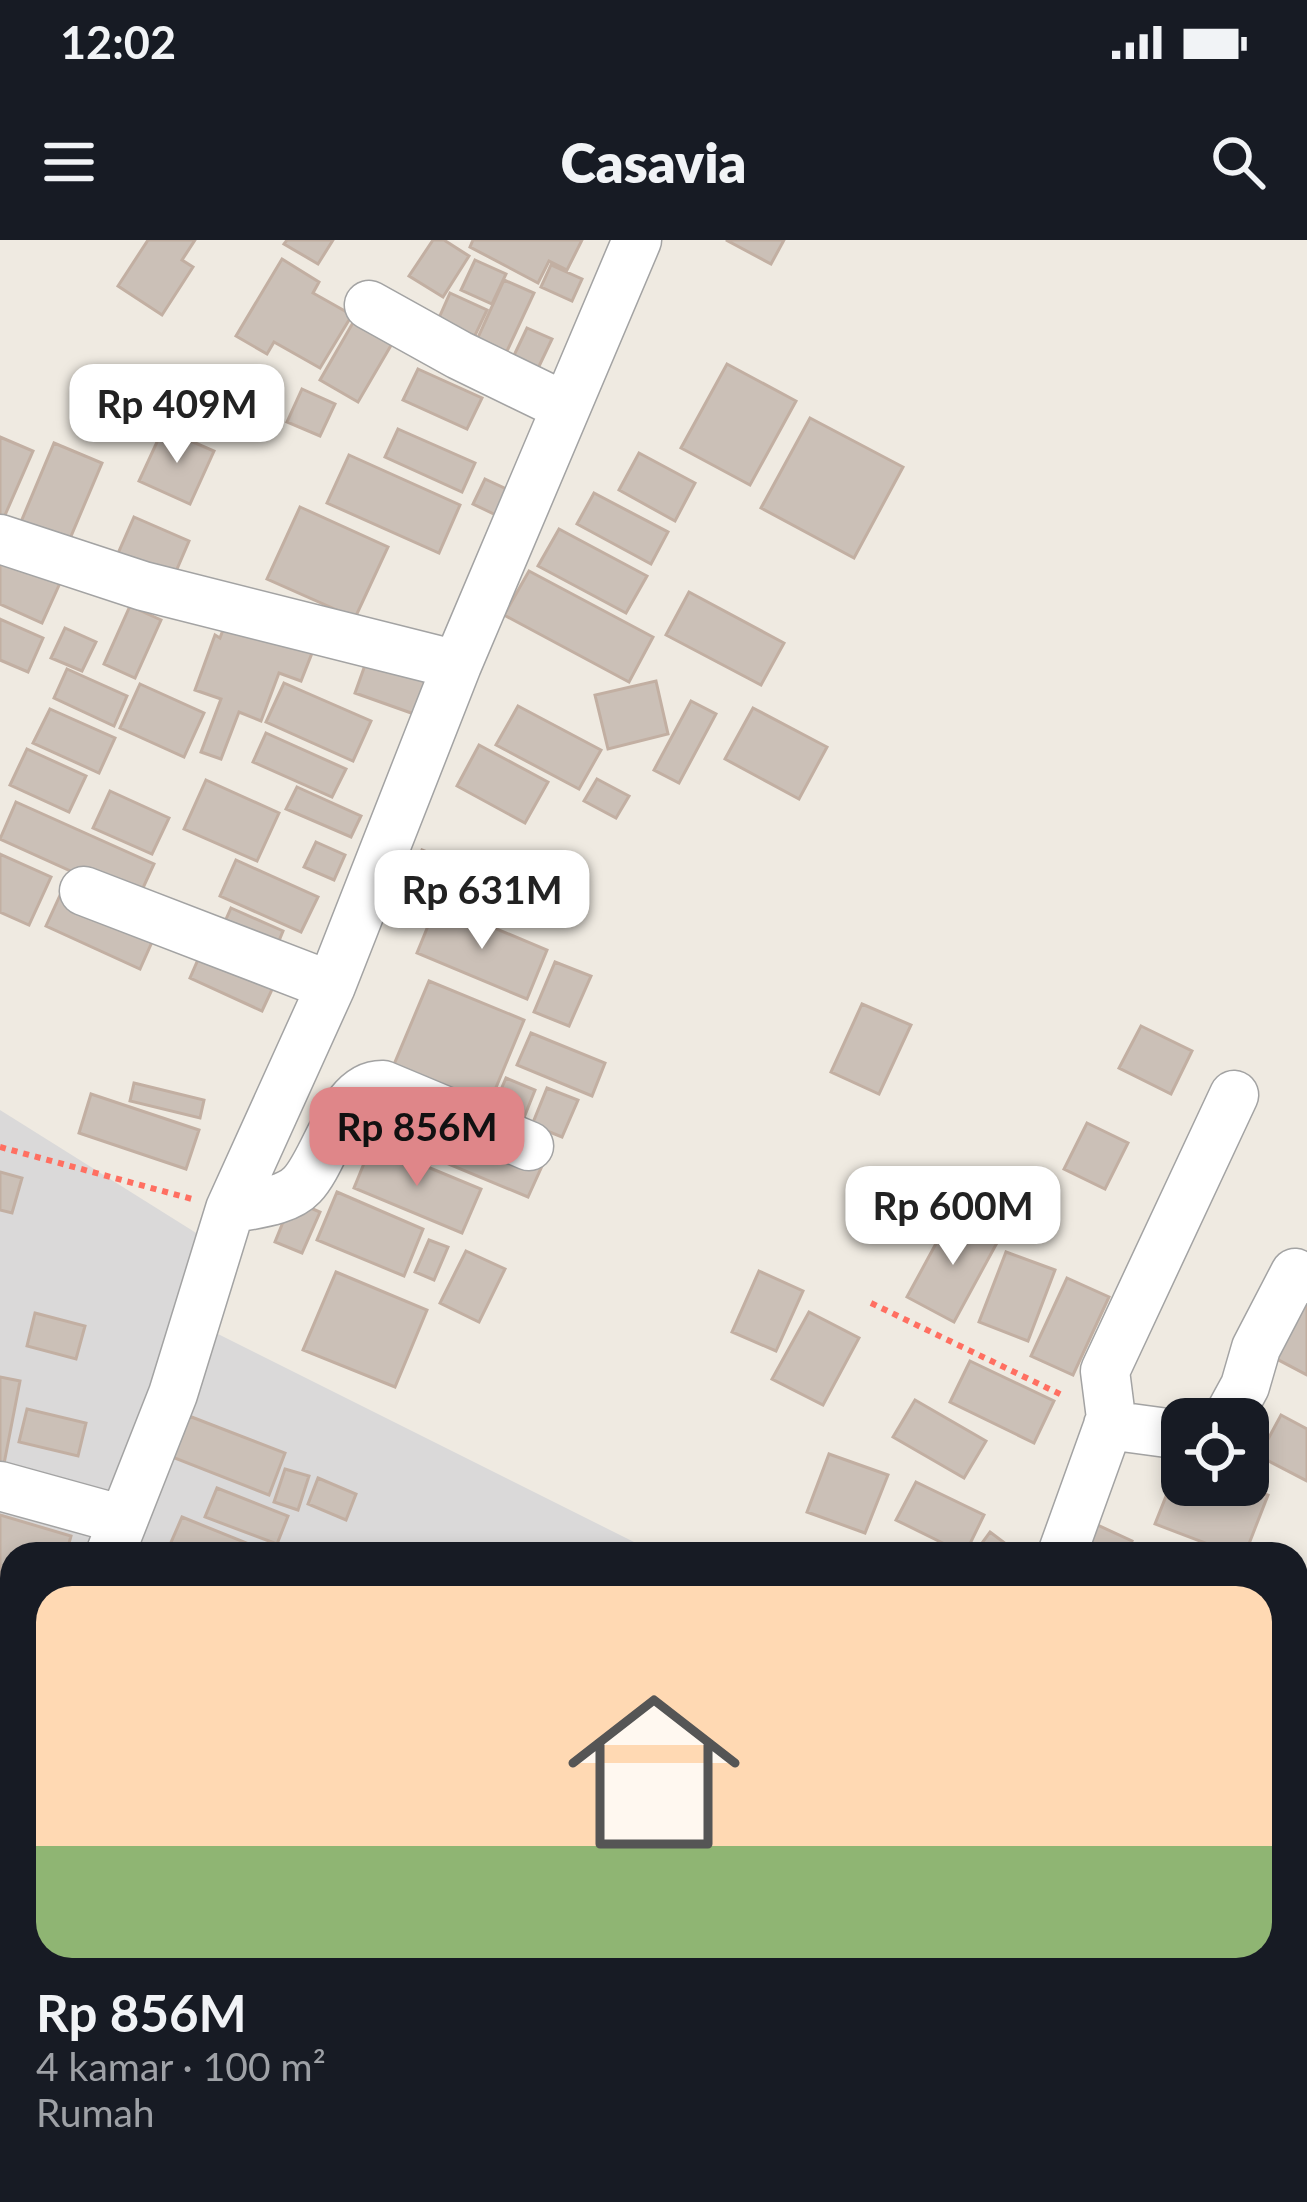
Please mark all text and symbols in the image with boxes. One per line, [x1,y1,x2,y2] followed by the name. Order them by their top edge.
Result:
[60,15,176,69] text: 12:02
[36,129,102,195] icon: menu
[1205,129,1271,195] icon: search
[560,130,747,195] text: Casavia
[66,364,288,466] pin: Rp 409M
[96,380,258,426] text: Rp 409M
[371,850,593,952] pin: Rp 631M
[401,866,563,912] text: Rp 631M
[306,1087,528,1189] pin: Rp 856M
[336,1103,498,1149] text: Rp 856M
[842,1166,1064,1268] pin: Rp 600M
[872,1182,1034,1228] text: Rp 600M
[1161,1398,1269,1506] map controls
[1161,1398,1269,1506] button: locate
[546,1664,762,1880] icon: home
[36,1982,247,2043] text: Rp 856M
[36,2043,326,2089] text: 4 kamar · 100 m²
[36,2089,155,2135] text: Rumah

